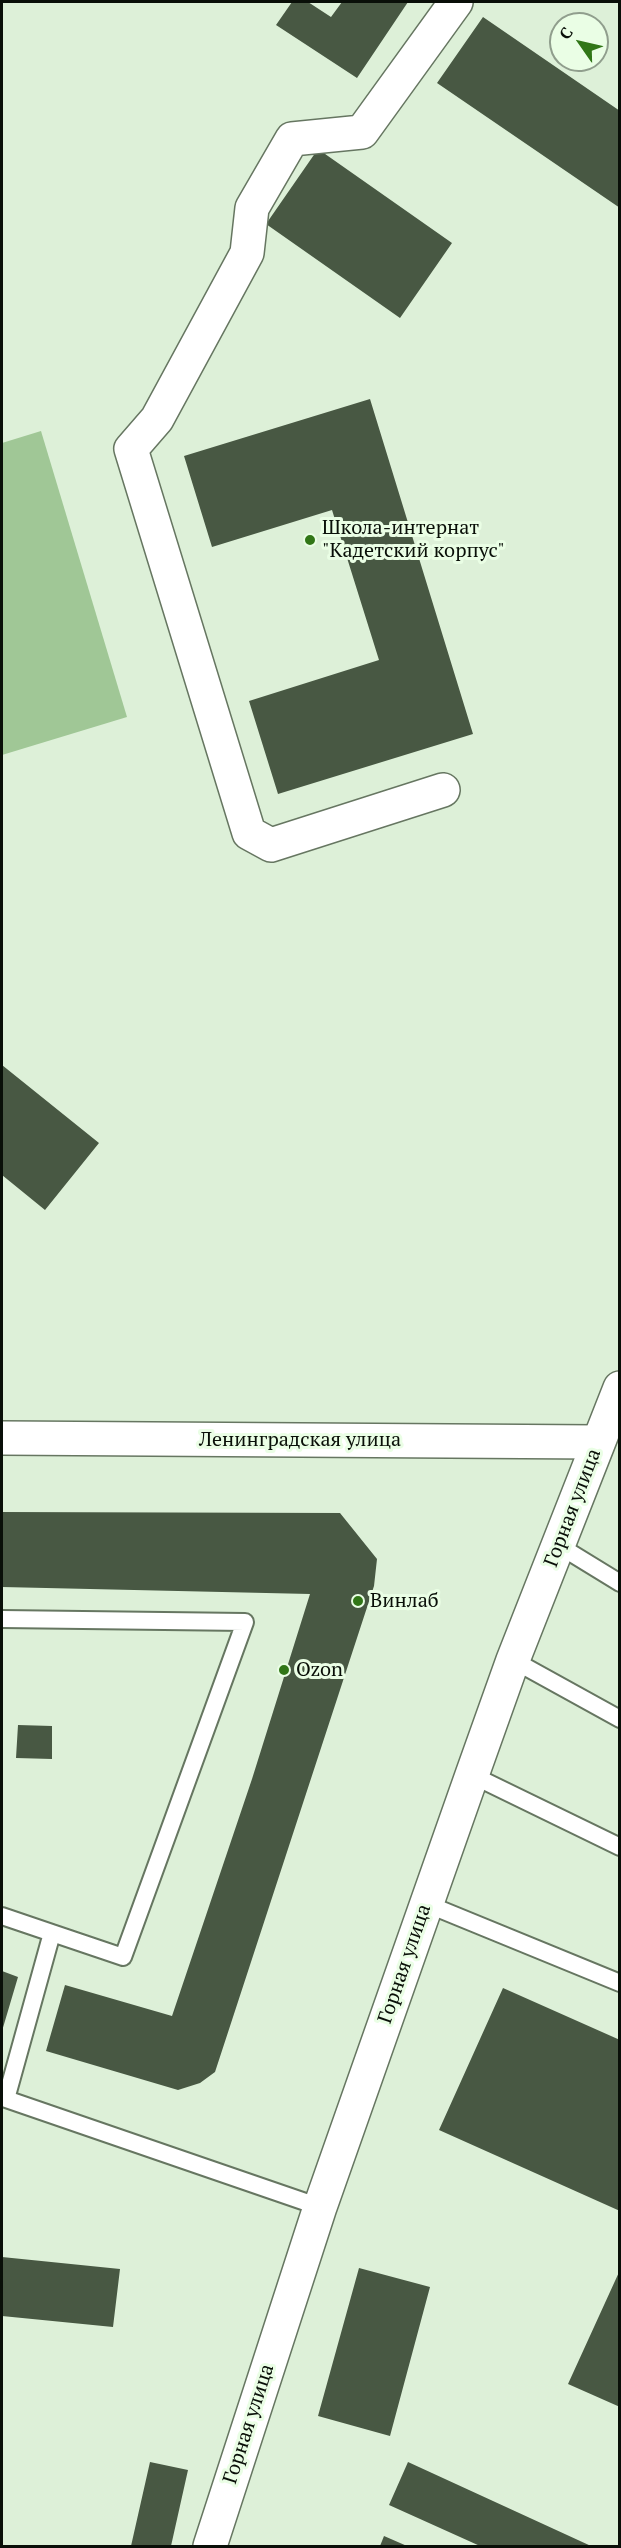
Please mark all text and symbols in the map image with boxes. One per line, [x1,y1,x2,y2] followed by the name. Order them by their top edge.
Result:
[549,12,609,72] north arrow
[554,23,578,44] text: С
[322,516,505,563] place label: Школа-интернат "Кадетский корпус"
[303,533,317,547] marker: Школа-интернат "Кадетский корпус"
[199,1428,401,1452] street label: Ленинградская улица
[539,1446,607,1570] street label: Горная улица
[370,1589,439,1613] place label: Винлаб
[351,1594,365,1608] marker: Винлаб
[296,1658,343,1682] place label: Ozon
[277,1663,291,1677] marker: Ozon
[373,1901,437,2027] street label: Горная улица
[218,2361,280,2487] street label: Горная улица

